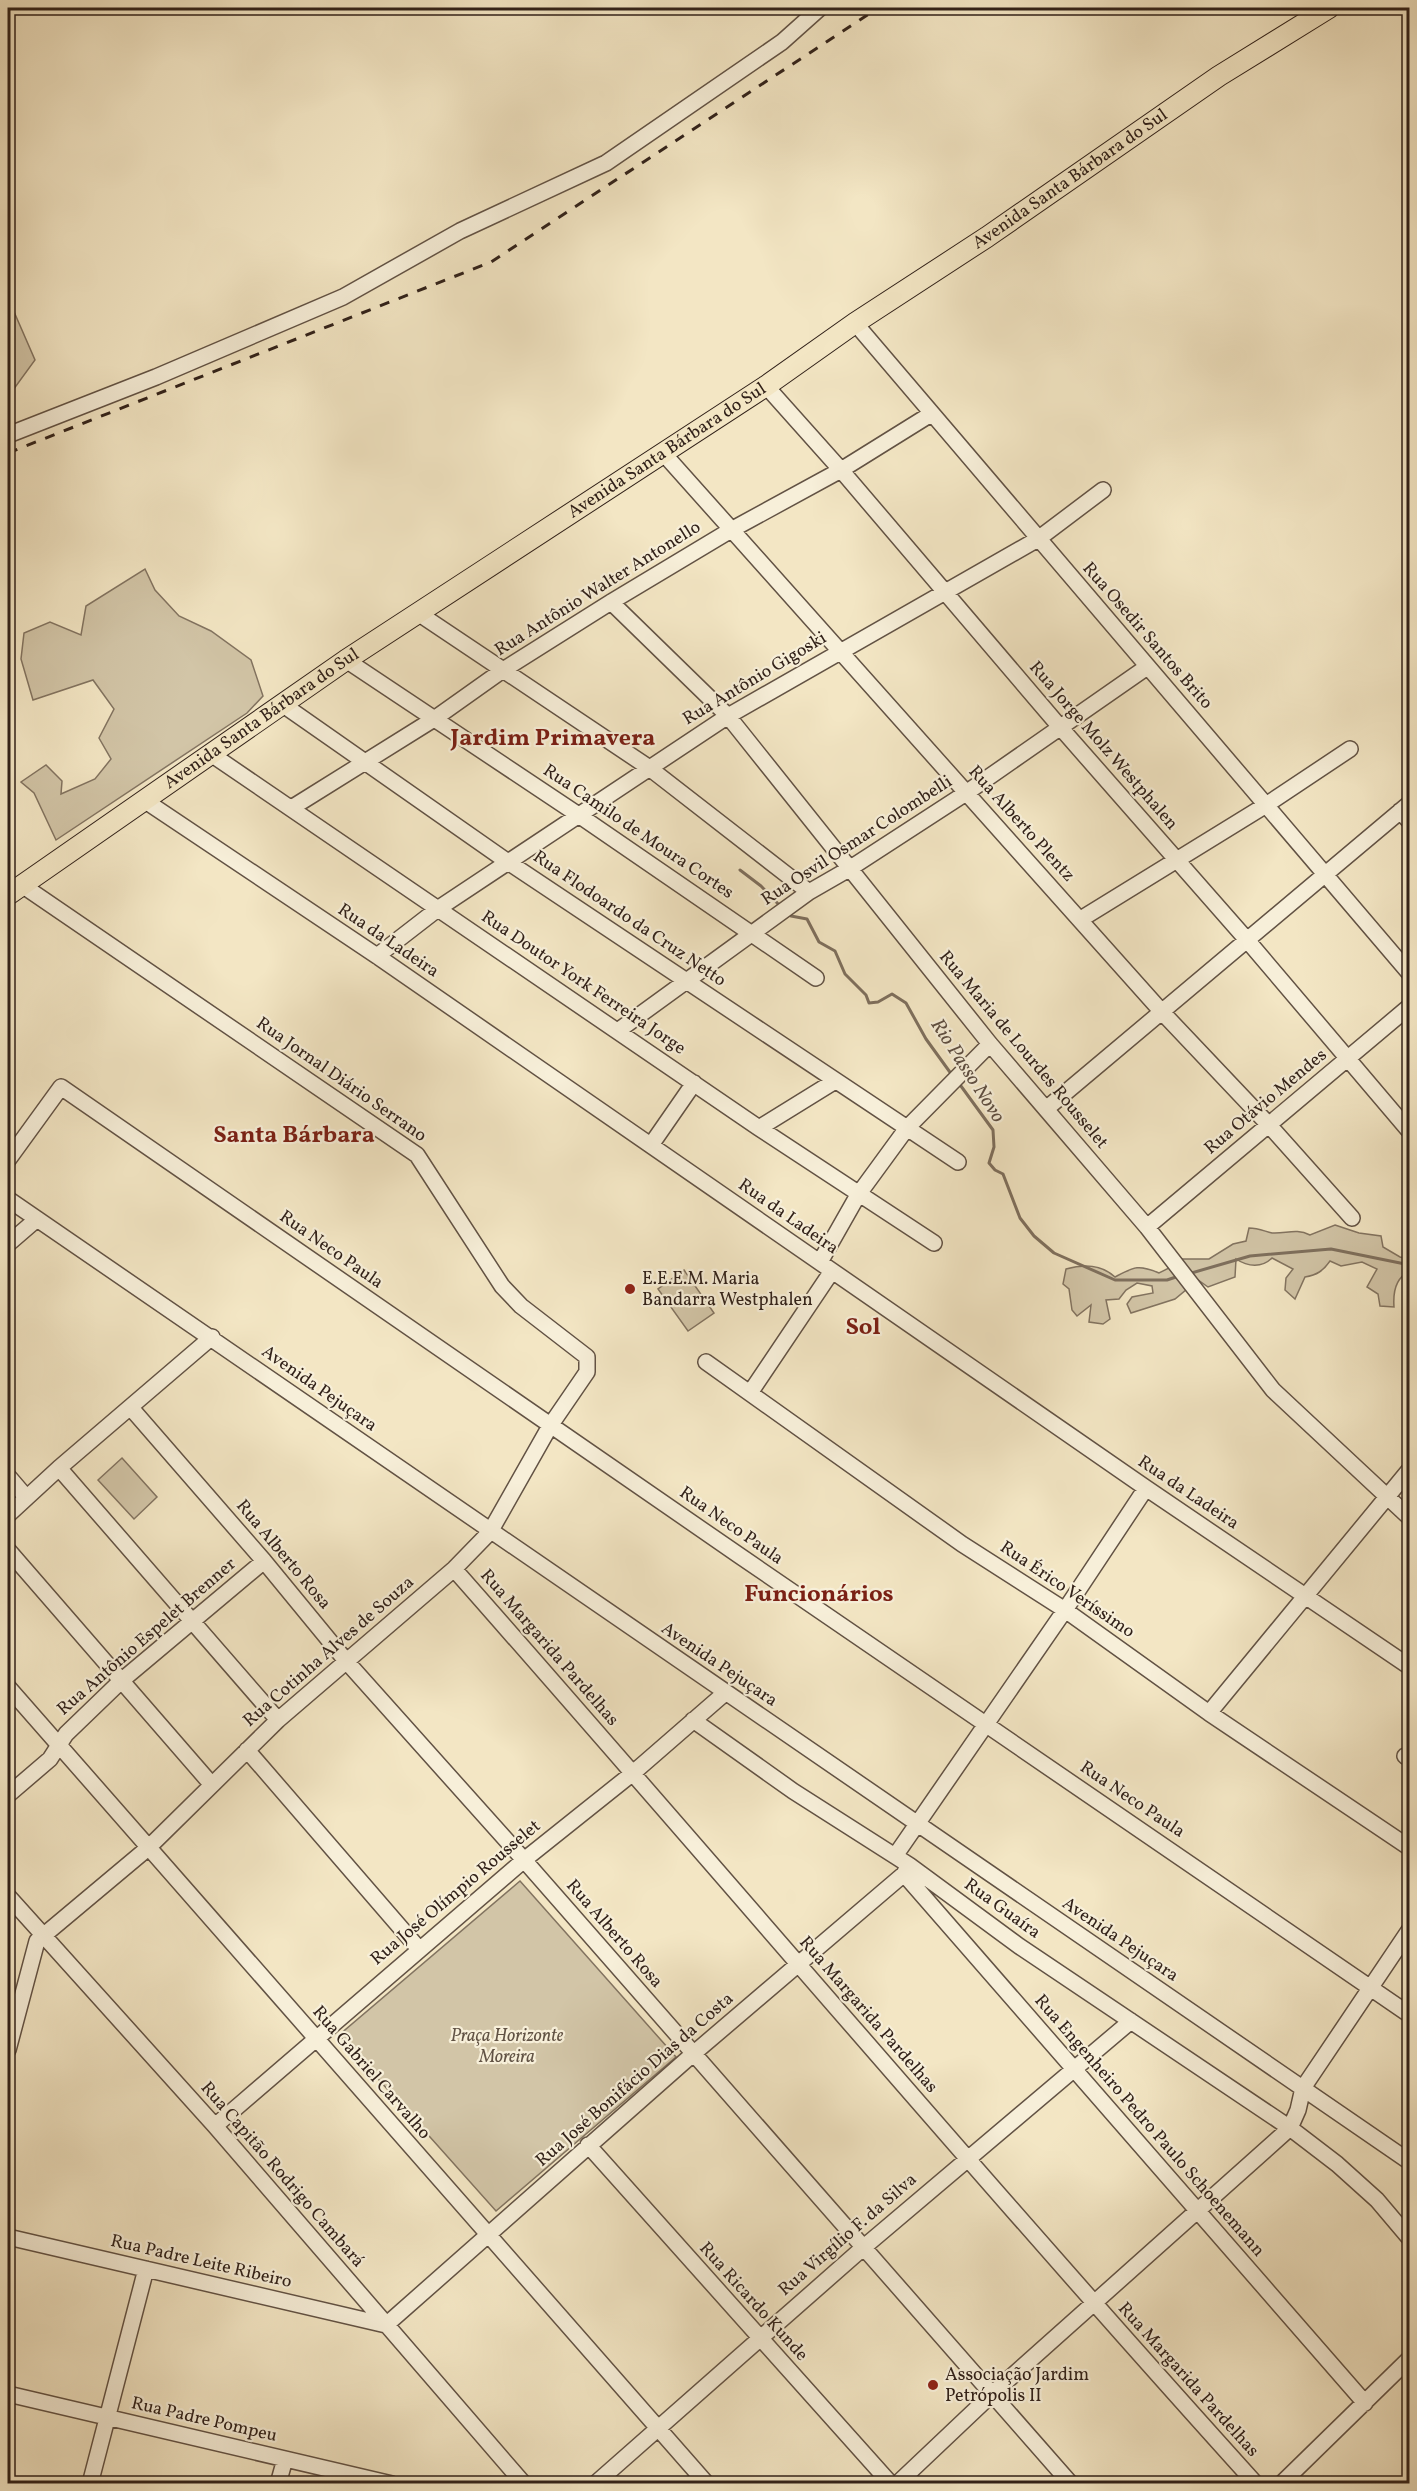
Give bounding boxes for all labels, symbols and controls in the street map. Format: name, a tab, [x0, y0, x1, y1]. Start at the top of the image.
street label: Avenida Santa Bárbara do Sul	[968, 103, 1173, 256]
street label: Avenida Santa Bárbara do Sul	[563, 377, 771, 525]
street label: Rua Antônio Walter Antonello	[490, 515, 706, 663]
street label: Rua Osedir Santos Brito	[1076, 557, 1218, 715]
street label: Rua Antônio Gigoski	[678, 626, 832, 732]
street label: Avenida Santa Bárbara do Sul	[159, 642, 364, 795]
street label: Rua Jorge Molz Westphalen	[1023, 656, 1184, 836]
district label: Jardim Primavera	[450, 722, 655, 756]
street label: Rua Camilo de Moura Cortes	[538, 759, 738, 905]
street label: Rua Alberto Plentz	[962, 760, 1080, 888]
street label: Rua Osvil Osmar Colombelli	[757, 770, 957, 912]
street label: Rua Flodoardo da Cruz Netto	[527, 845, 731, 993]
street label: Rua da Ladeira	[332, 898, 444, 984]
street label: Rua Doutor York Ferreira Jorge	[476, 905, 690, 1061]
street label: Rua Maria de Lourdes Rousselet	[933, 946, 1113, 1154]
street label: Rua Jornal Diário Serrano	[251, 1011, 431, 1149]
water label: Rio Passo Novo	[923, 1013, 1011, 1129]
street label: Rua Otávio Mendes	[1199, 1043, 1333, 1161]
district label: Santa Bárbara	[213, 1119, 375, 1153]
street label: Rua da Ladeira	[733, 1173, 843, 1261]
street label: Rua Neco Paula	[274, 1205, 388, 1295]
place label: E.E.E.M. Maria Bandarra Westphalen	[642, 1267, 813, 1313]
marker: E.E.E.M. Maria Bandarra Westphalen	[623, 1282, 637, 1296]
district label: Sol	[845, 1311, 881, 1345]
street label: Avenida Pejuçara	[256, 1340, 382, 1438]
street label: Rua da Ladeira	[1132, 1450, 1244, 1536]
street label: Rua Neco Paula	[674, 1481, 788, 1571]
street label: Rua Alberto Rosa	[230, 1495, 336, 1615]
street label: Rua Érico Veríssimo	[995, 1535, 1139, 1645]
street label: Rua Antônio Espelet Brenner	[52, 1552, 242, 1722]
street label: Rua Margarida Pardelhas	[474, 1564, 624, 1732]
street label: Rua Cotinha Alves de Souza	[238, 1571, 420, 1733]
district label: Funcionários	[744, 1578, 894, 1612]
street label: Avenida Pejuçara	[656, 1617, 782, 1713]
street label: Rua Neco Paula	[1074, 1756, 1190, 1845]
street label: Rua José Olímpio Rousselet	[366, 1814, 546, 1972]
street label: Rua Guaíra	[959, 1873, 1045, 1945]
street label: Rua Alberto Rosa	[560, 1874, 668, 1994]
street label: Avenida Pejuçara	[1057, 1892, 1183, 1988]
street label: Rua Margarida Pardelhas	[793, 1931, 943, 2099]
street label: Rua José Bonifácio Dias da Costa	[531, 1987, 739, 2173]
street label: Rua Engenheiro Pedro Paulo Schoenemann	[1028, 1989, 1270, 2263]
street label: Rua Gabriel Carvalho	[306, 2001, 436, 2145]
park label: Praça Horizonte Moreira	[451, 2024, 564, 2070]
street label: Rua Capitão Rodrigo Cambará	[194, 2077, 370, 2273]
street label: Rua Virgílio F. da Silva	[773, 2168, 923, 2302]
street label: Rua Padre Leite Ribeiro	[108, 2229, 294, 2295]
street label: Rua Ricardo Kunde	[693, 2237, 813, 2367]
street label: Rua Margarida Pardelhas	[1112, 2297, 1264, 2463]
place label: Associação Jardim Petrópolis II	[945, 2363, 1089, 2409]
marker: Associação Jardim Petrópolis II	[926, 2378, 940, 2392]
street label: Rua Padre Pompeu	[129, 2391, 279, 2449]

